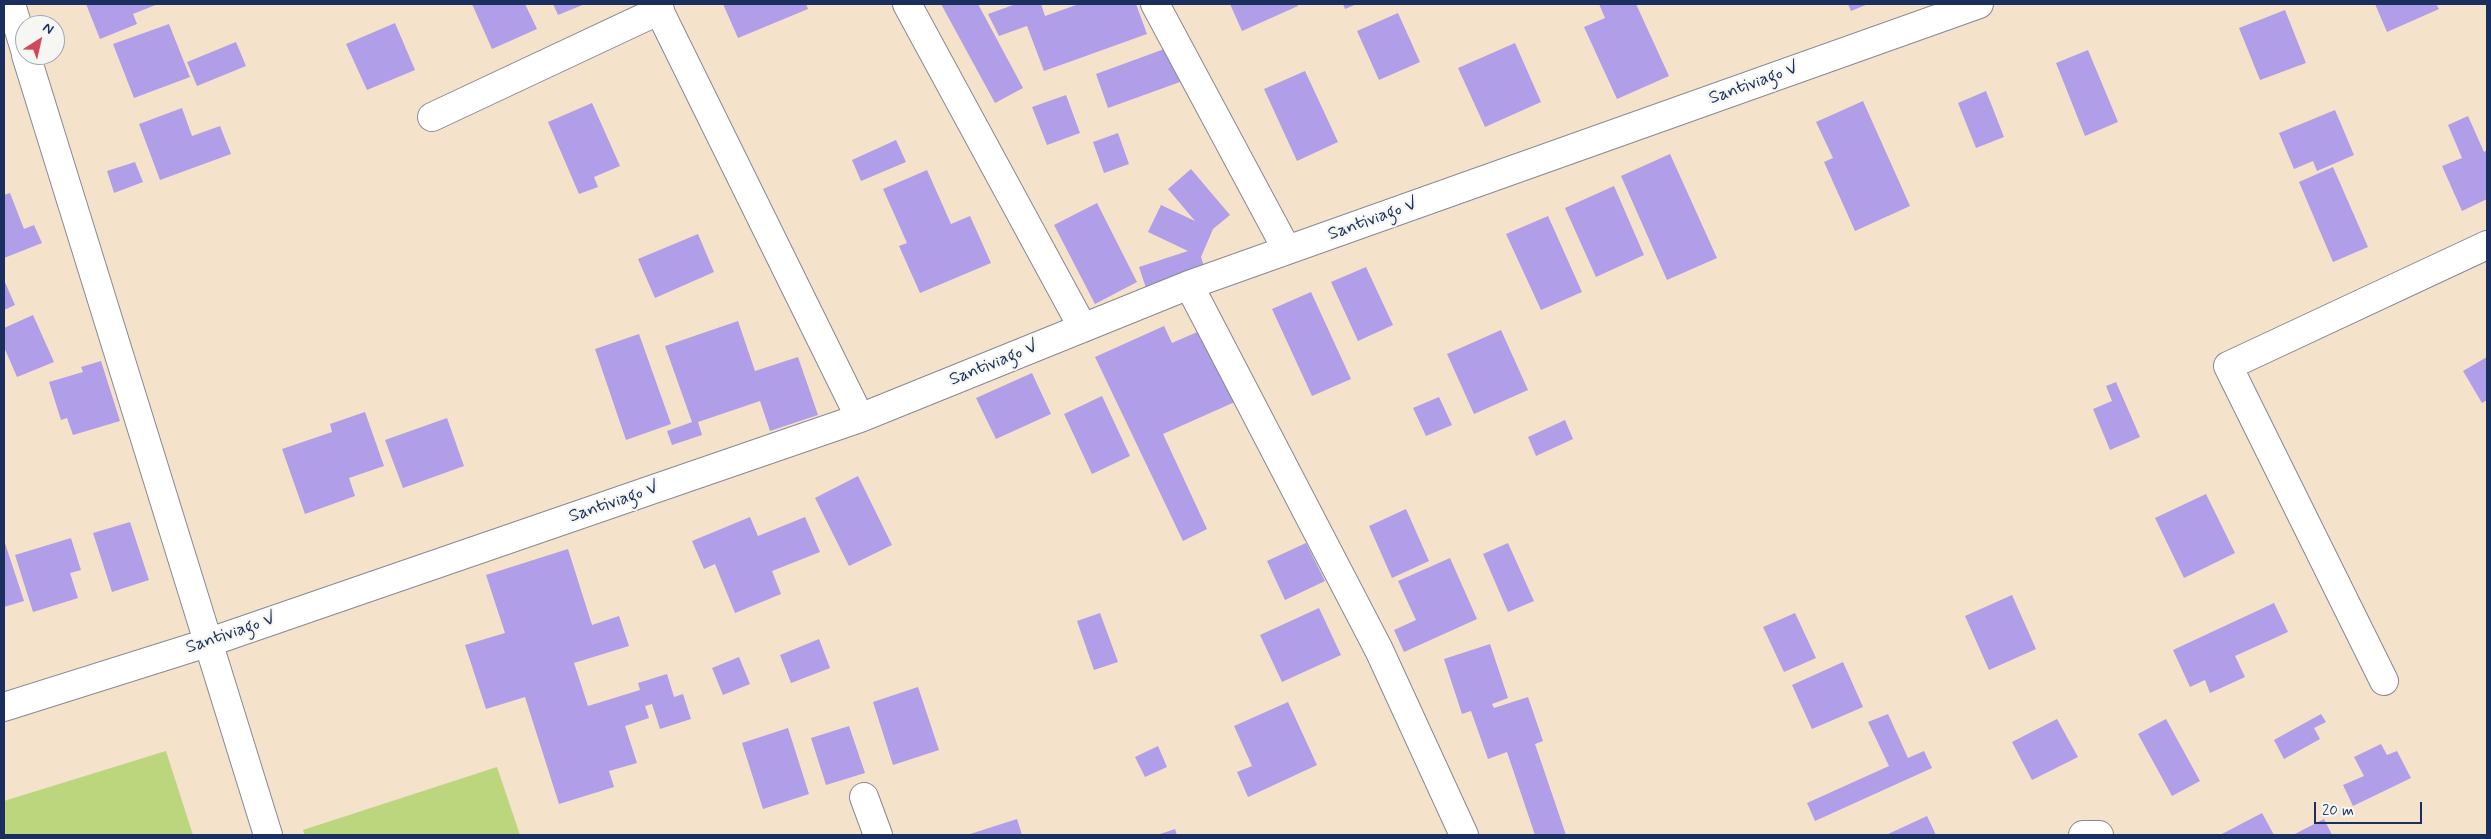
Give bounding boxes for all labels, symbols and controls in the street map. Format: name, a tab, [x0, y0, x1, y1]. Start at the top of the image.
north arrow	[15, 15, 65, 65]
text: N	[39, 18, 57, 39]
street label: Santiviago V	[1706, 58, 1802, 110]
street label: Santiviago V	[1325, 194, 1421, 246]
street label: Santiviago V	[947, 336, 1041, 392]
street label: Santiviago V	[566, 478, 662, 528]
street label: Santiviago V	[183, 609, 279, 659]
scale bar	[2316, 792, 2424, 824]
text: 20 m	[2322, 801, 2354, 821]

